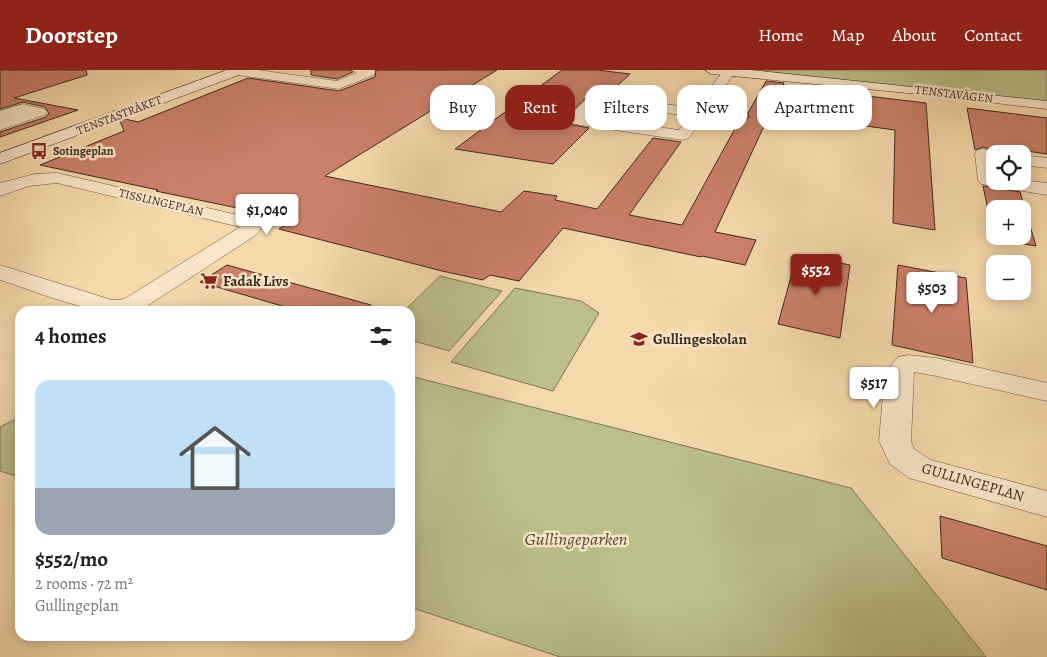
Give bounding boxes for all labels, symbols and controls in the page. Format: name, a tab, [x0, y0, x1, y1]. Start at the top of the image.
text: Doorstep	[25, 19, 118, 51]
text: Home	[758, 23, 803, 47]
text: Map	[831, 23, 864, 47]
text: About	[892, 23, 936, 47]
text: Contact	[964, 23, 1022, 47]
street label: TENSTAVÄGEN	[914, 81, 994, 107]
chip: Buy	[430, 85, 495, 130]
chip: Rent	[505, 85, 575, 130]
chip: Filters	[585, 85, 667, 130]
chip: New	[677, 85, 747, 130]
chip: Apartment	[757, 85, 872, 130]
street label: TENSTASTRÅKET	[74, 91, 164, 139]
bus stop icon: Sotingeplan	[29, 141, 49, 161]
place label: Sotingeplan	[53, 143, 114, 159]
map controls	[986, 145, 1031, 300]
button: locate	[986, 145, 1031, 190]
street label: TISSLINGEPLAN	[117, 185, 205, 220]
pin: $1,040	[226, 194, 308, 236]
text: $1,040	[246, 199, 288, 221]
button: +	[986, 200, 1031, 245]
pin: $552	[786, 254, 846, 296]
button: −	[986, 255, 1031, 300]
text: $552	[802, 259, 830, 281]
supermarket icon: Fadak Livs	[199, 271, 219, 291]
place label: Fadak Livs	[223, 271, 289, 291]
pin: $503	[902, 272, 962, 314]
text: $503	[917, 277, 947, 299]
text: 4 homes	[35, 322, 107, 350]
icon: filters	[367, 322, 395, 350]
school or university icon: Gullingeskolan	[629, 329, 649, 349]
place label: Gullingeskolan	[653, 329, 748, 349]
pin: $517	[844, 366, 904, 409]
text: $517	[861, 372, 887, 394]
icon: home	[170, 413, 260, 503]
street label: GULLINGEPLAN	[919, 458, 1027, 506]
park label: Gullingeparken	[524, 527, 628, 551]
text: $552/mo	[35, 545, 108, 573]
text: 2 rooms · 72 m²	[35, 573, 133, 595]
text: Gullingeplan	[35, 595, 119, 617]

